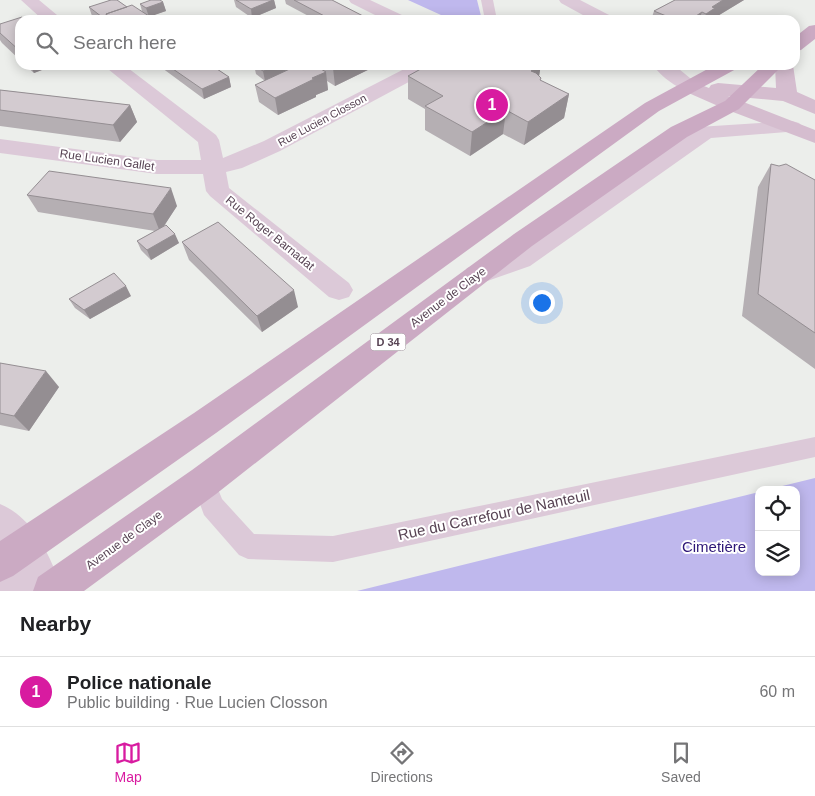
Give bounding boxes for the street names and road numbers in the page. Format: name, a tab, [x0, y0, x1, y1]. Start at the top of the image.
street label: Rue Lucien Closson	[276, 92, 368, 148]
street label: Rue Lucien Gallet	[59, 146, 156, 174]
street label: Rue Roger Barnadat	[223, 193, 318, 273]
street label: Avenue de Claye	[407, 264, 489, 330]
road number: D 34	[370, 334, 406, 351]
street label: Rue du Carrefour de Nanteuil	[396, 486, 591, 543]
street label: Avenue de Claye	[83, 507, 165, 572]

